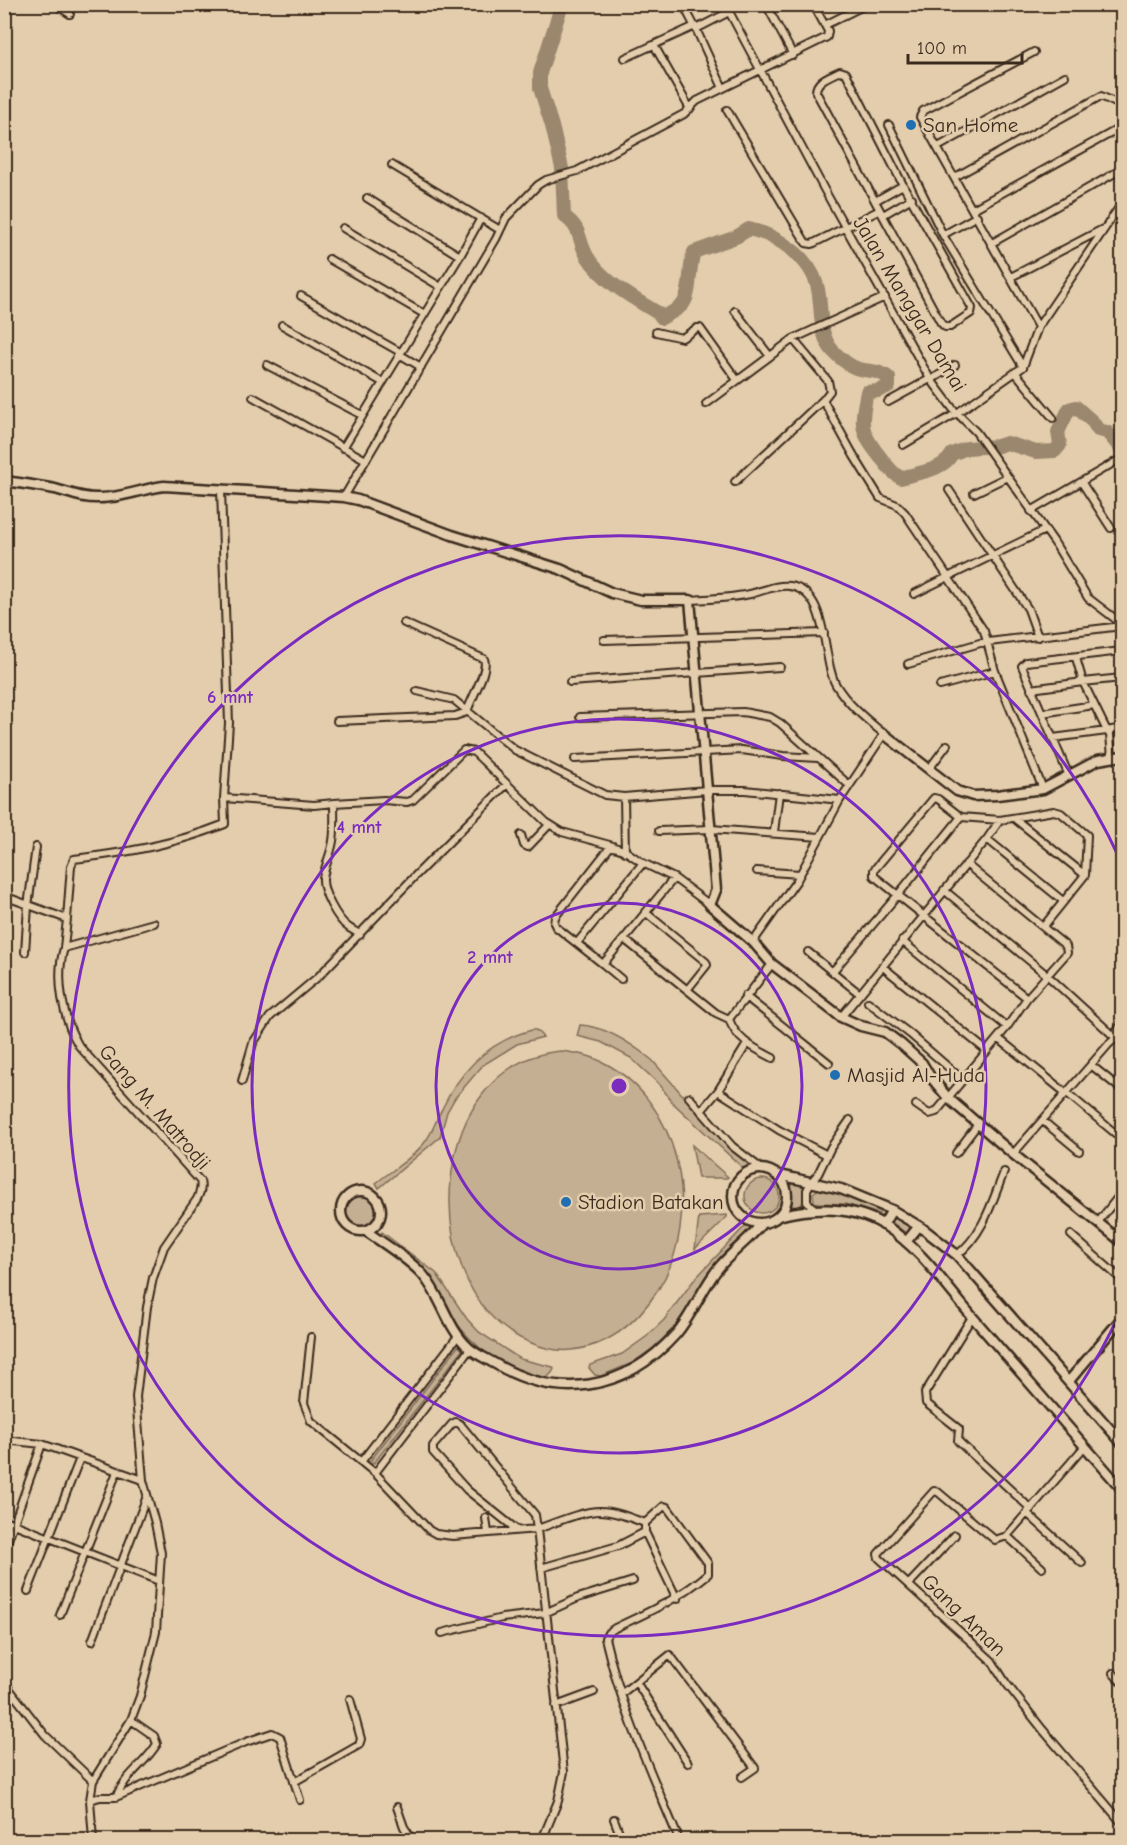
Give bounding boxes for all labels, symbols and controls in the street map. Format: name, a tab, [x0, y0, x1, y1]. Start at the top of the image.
scale bar	[908, 27, 1022, 65]
text: 100 m	[917, 38, 967, 59]
place label: San Home	[923, 113, 1018, 137]
marker: San Home	[904, 118, 918, 132]
street label: Jalan Manggar Damai	[848, 212, 972, 396]
text: 6 mnt	[207, 687, 254, 708]
text: 4 mnt	[337, 817, 383, 838]
text: 2 mnt	[467, 947, 514, 968]
street label: Gang M. Matrodji	[94, 1040, 216, 1174]
place label: Masjid Al-Huda	[847, 1063, 985, 1087]
marker: Masjid Al-Huda	[828, 1068, 842, 1082]
centre of rings	[609, 1076, 629, 1096]
place label: Stadion Batakan	[578, 1190, 724, 1214]
marker: Stadion Batakan	[559, 1195, 573, 1209]
street label: Gang Aman	[917, 1569, 1011, 1661]

